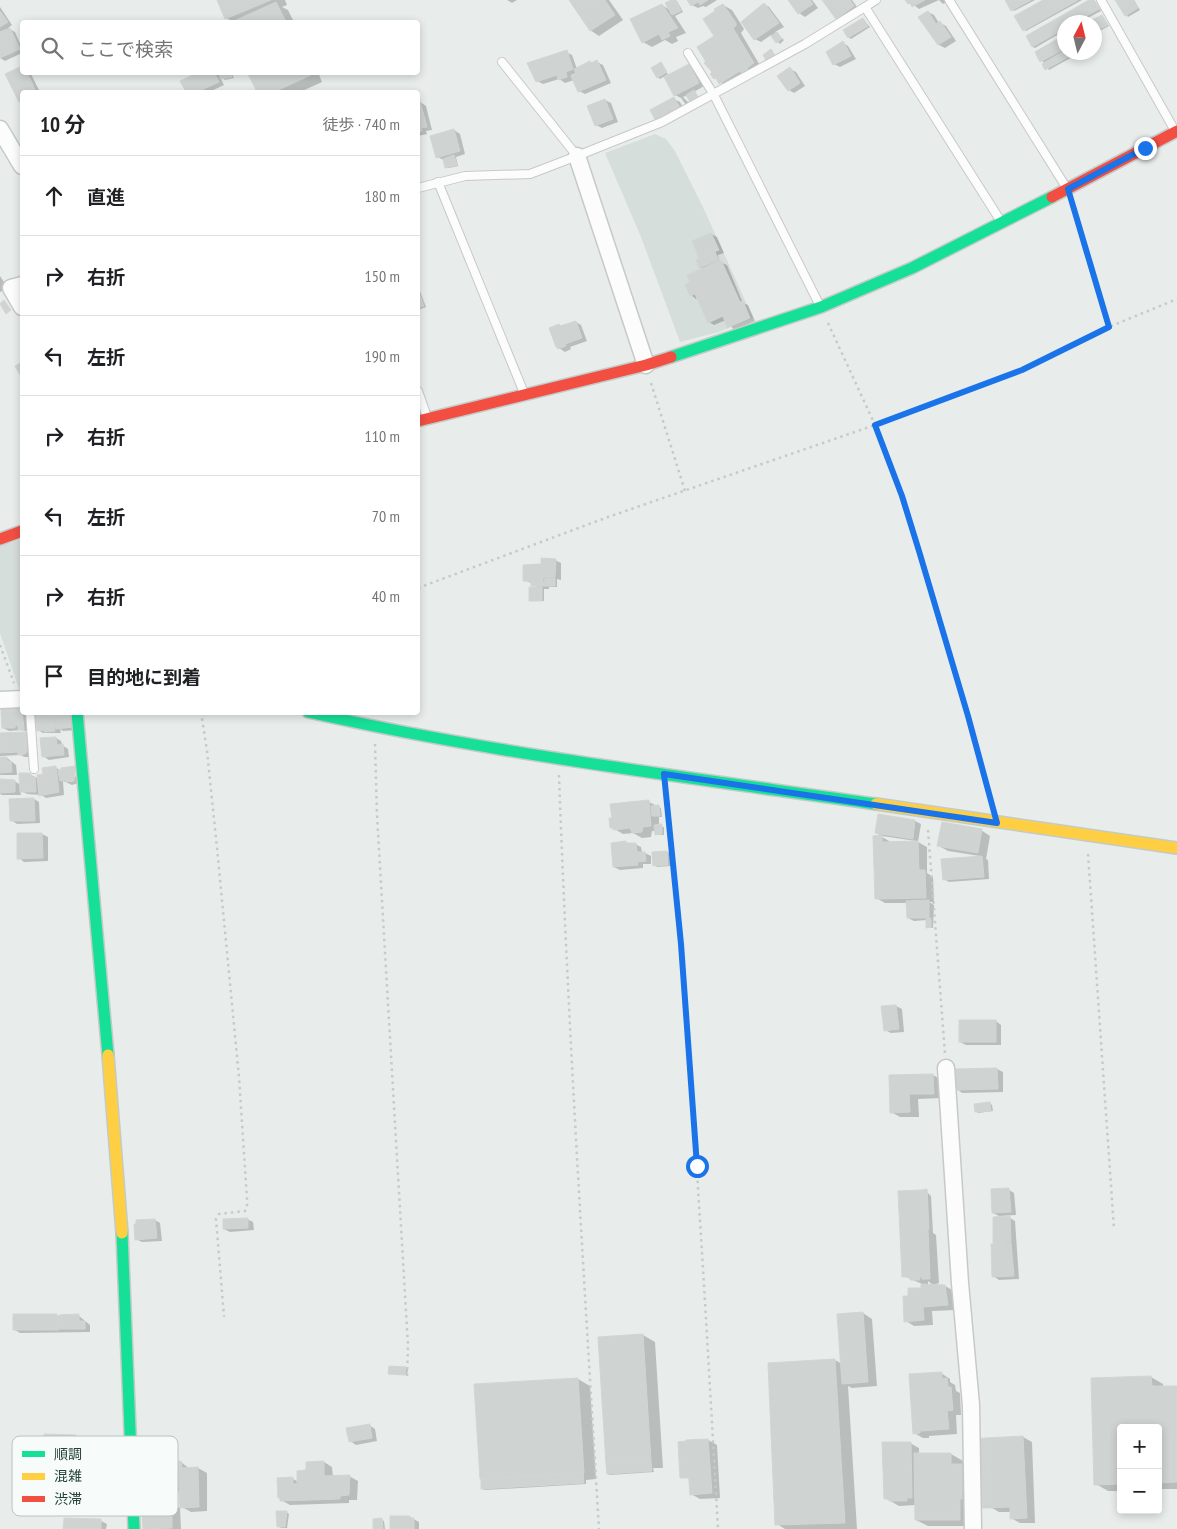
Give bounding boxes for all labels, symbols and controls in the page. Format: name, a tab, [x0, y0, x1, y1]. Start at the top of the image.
north arrow	[1057, 15, 1102, 60]
search box	[20, 20, 420, 75]
icon: search	[38, 34, 66, 62]
text: ここで検索	[78, 37, 173, 61]
text: 10 分	[40, 111, 85, 138]
text: 徒歩 · 740 m	[322, 114, 400, 134]
route end	[1134, 137, 1157, 160]
icon: ahead	[40, 182, 68, 210]
text: 直進	[87, 185, 125, 209]
text: 180 m	[365, 186, 400, 206]
icon: right	[40, 262, 68, 290]
text: 右折	[87, 265, 125, 289]
text: 150 m	[365, 266, 400, 286]
icon: left	[40, 342, 68, 370]
text: 左折	[87, 345, 125, 369]
text: 190 m	[365, 346, 400, 366]
icon: right	[40, 422, 68, 450]
text: 右折	[87, 425, 125, 449]
text: 110 m	[365, 426, 400, 446]
icon: left	[40, 502, 68, 530]
text: 左折	[87, 505, 125, 529]
text: 70 m	[372, 506, 400, 526]
icon: right	[40, 582, 68, 610]
text: 右折	[87, 585, 125, 609]
text: 40 m	[372, 586, 400, 606]
icon: arrive	[40, 662, 68, 690]
text: 目的地に到着	[87, 665, 201, 689]
route start	[686, 1155, 709, 1178]
map controls	[1117, 1424, 1162, 1514]
button: +	[1117, 1424, 1162, 1469]
legend	[12, 1436, 178, 1516]
text: 順調	[54, 1445, 82, 1463]
text: 混雑	[54, 1467, 82, 1485]
button: −	[1117, 1469, 1162, 1514]
text: 渋滞	[54, 1490, 82, 1508]

